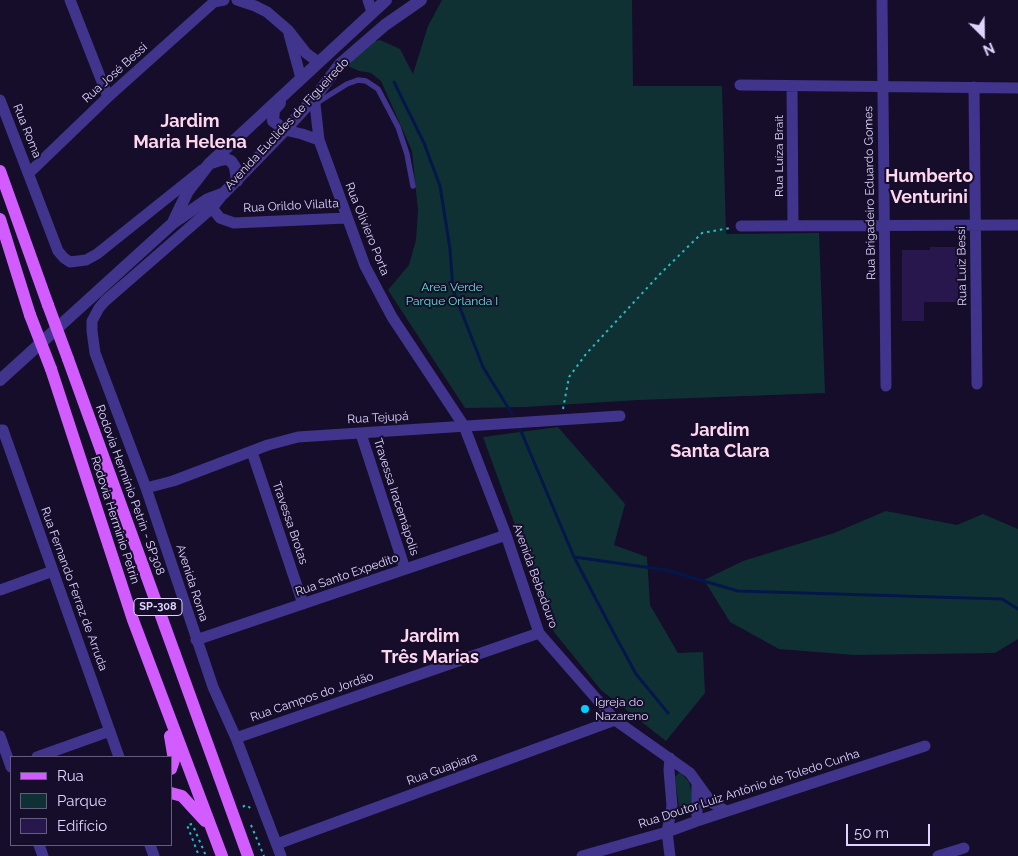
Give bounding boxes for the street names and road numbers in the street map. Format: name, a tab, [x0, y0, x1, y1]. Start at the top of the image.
street label: Rua José Bessi	[80, 40, 150, 106]
street label: Avenida Euclides de Figueiredo	[222, 55, 352, 193]
street label: Rua Roma	[10, 102, 44, 160]
street label: Rua Brigadeiro Eduardo Gomes	[861, 106, 879, 280]
street label: Rua Luíza Brait	[772, 115, 786, 197]
street label: Rua Oliviero Porta	[342, 180, 392, 278]
street label: Rua Orildo Vilalta	[243, 196, 339, 216]
street label: Rua Luiz Bessi	[954, 226, 970, 306]
street label: Rodovia Hermínio Petrin - SP308	[92, 403, 168, 577]
street label: Rua Tejupá	[347, 409, 409, 427]
street label: Travessa Iracemápolis	[370, 437, 422, 557]
street label: Rodovia Hermínio Petrin	[88, 454, 142, 586]
street label: Travessa Brotas	[269, 480, 311, 566]
street label: Rua Fernando Ferraz de Arruda	[38, 505, 110, 673]
street label: Avenida Bebedouro	[509, 522, 561, 630]
street label: Avenida Roma	[173, 543, 211, 623]
street label: Rua Santo Expedito	[293, 551, 401, 599]
road number: SP-308	[134, 598, 182, 616]
street label: Rua Campos do Jordão	[249, 669, 375, 725]
street label: Rua Doutor Luiz Antônio de Toledo Cunha	[637, 746, 861, 832]
street label: Rua Guapiara	[405, 750, 479, 788]

